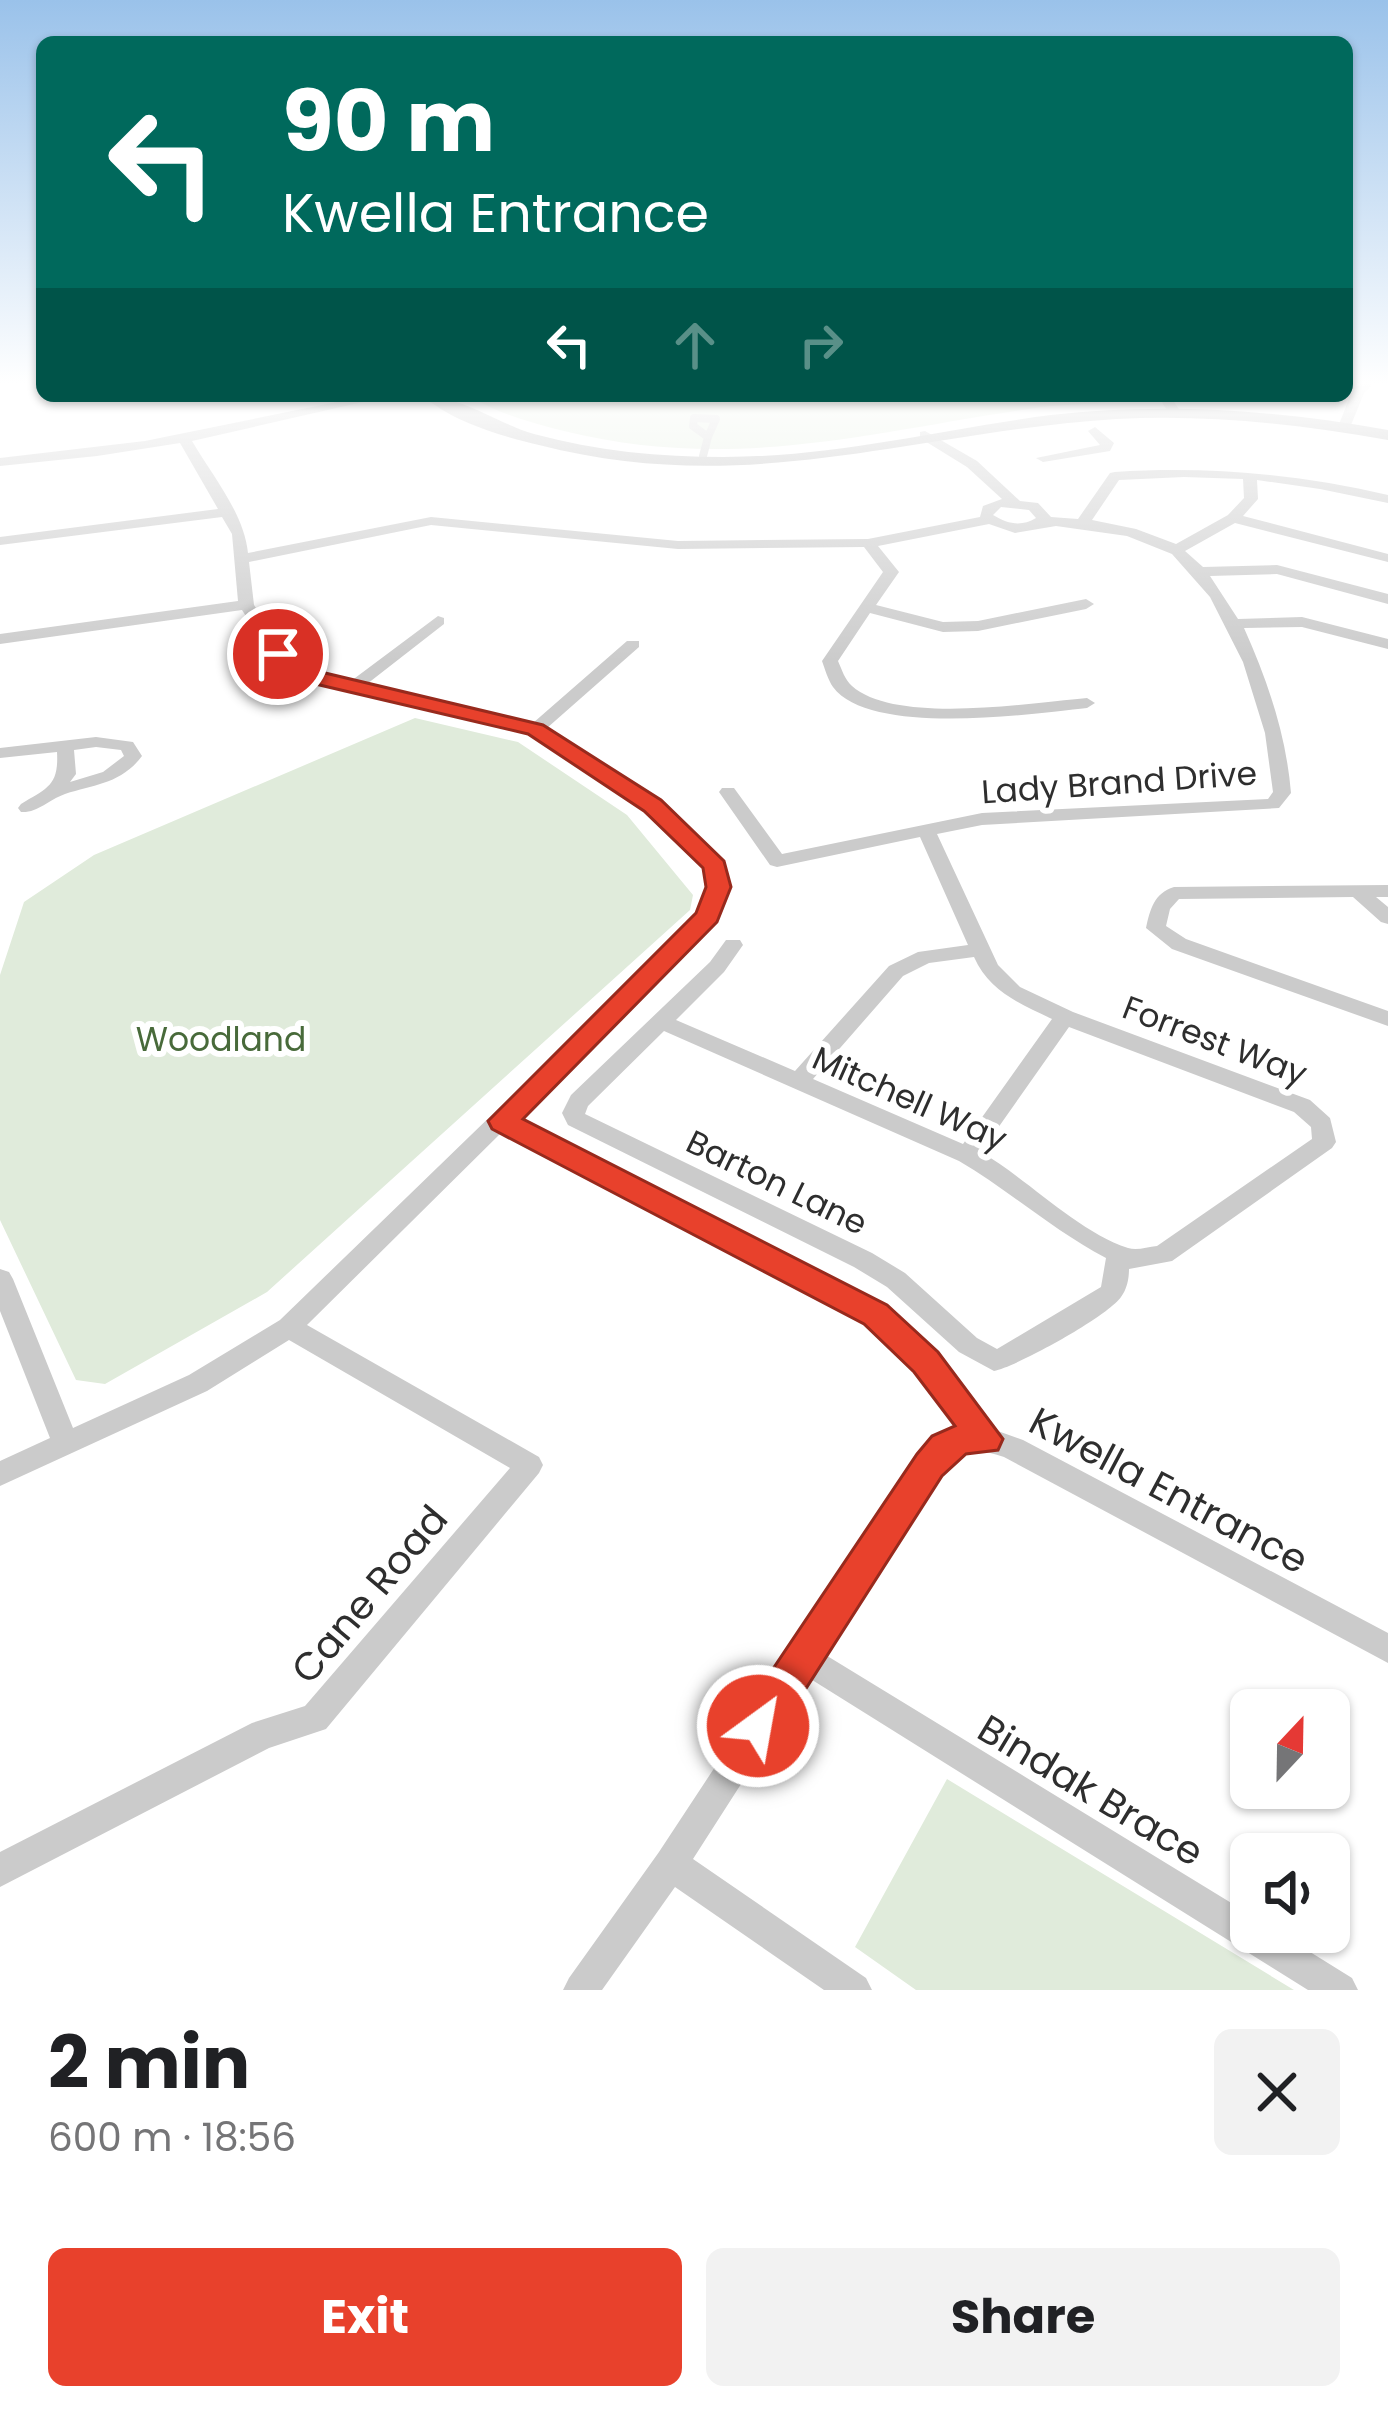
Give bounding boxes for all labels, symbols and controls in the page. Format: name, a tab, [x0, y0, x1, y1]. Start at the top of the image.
text: 90 m	[282, 63, 495, 180]
icon: left	[84, 84, 240, 240]
text: Kwella Entrance	[282, 175, 709, 251]
icon: left	[536, 312, 602, 378]
icon: ahead	[662, 312, 728, 378]
icon: right	[788, 312, 854, 378]
pin	[227, 603, 329, 705]
icon: arrive	[245, 621, 311, 687]
street label: Lady Brand Drive	[980, 749, 1258, 816]
street label: Forrest Way	[1116, 984, 1314, 1097]
park label: Woodland	[136, 1016, 306, 1063]
street label: Mitchell Way	[805, 1035, 1015, 1162]
street label: Barton Lane	[678, 1118, 875, 1247]
street label: Kwella Entrance	[1020, 1394, 1318, 1587]
street label: Cane Road	[278, 1493, 460, 1695]
position arrow	[695, 1663, 821, 1789]
north arrow	[1230, 1689, 1350, 1809]
map controls	[1230, 1689, 1350, 1953]
street label: Bindak Brace	[968, 1701, 1214, 1880]
button: sound	[1230, 1833, 1350, 1953]
text: 2 min	[48, 2012, 250, 2113]
button: close	[1214, 2029, 1340, 2155]
text: 600 m · 18:56	[48, 2110, 296, 2165]
button: Exit	[48, 2248, 682, 2386]
button: Share	[706, 2248, 1340, 2386]

